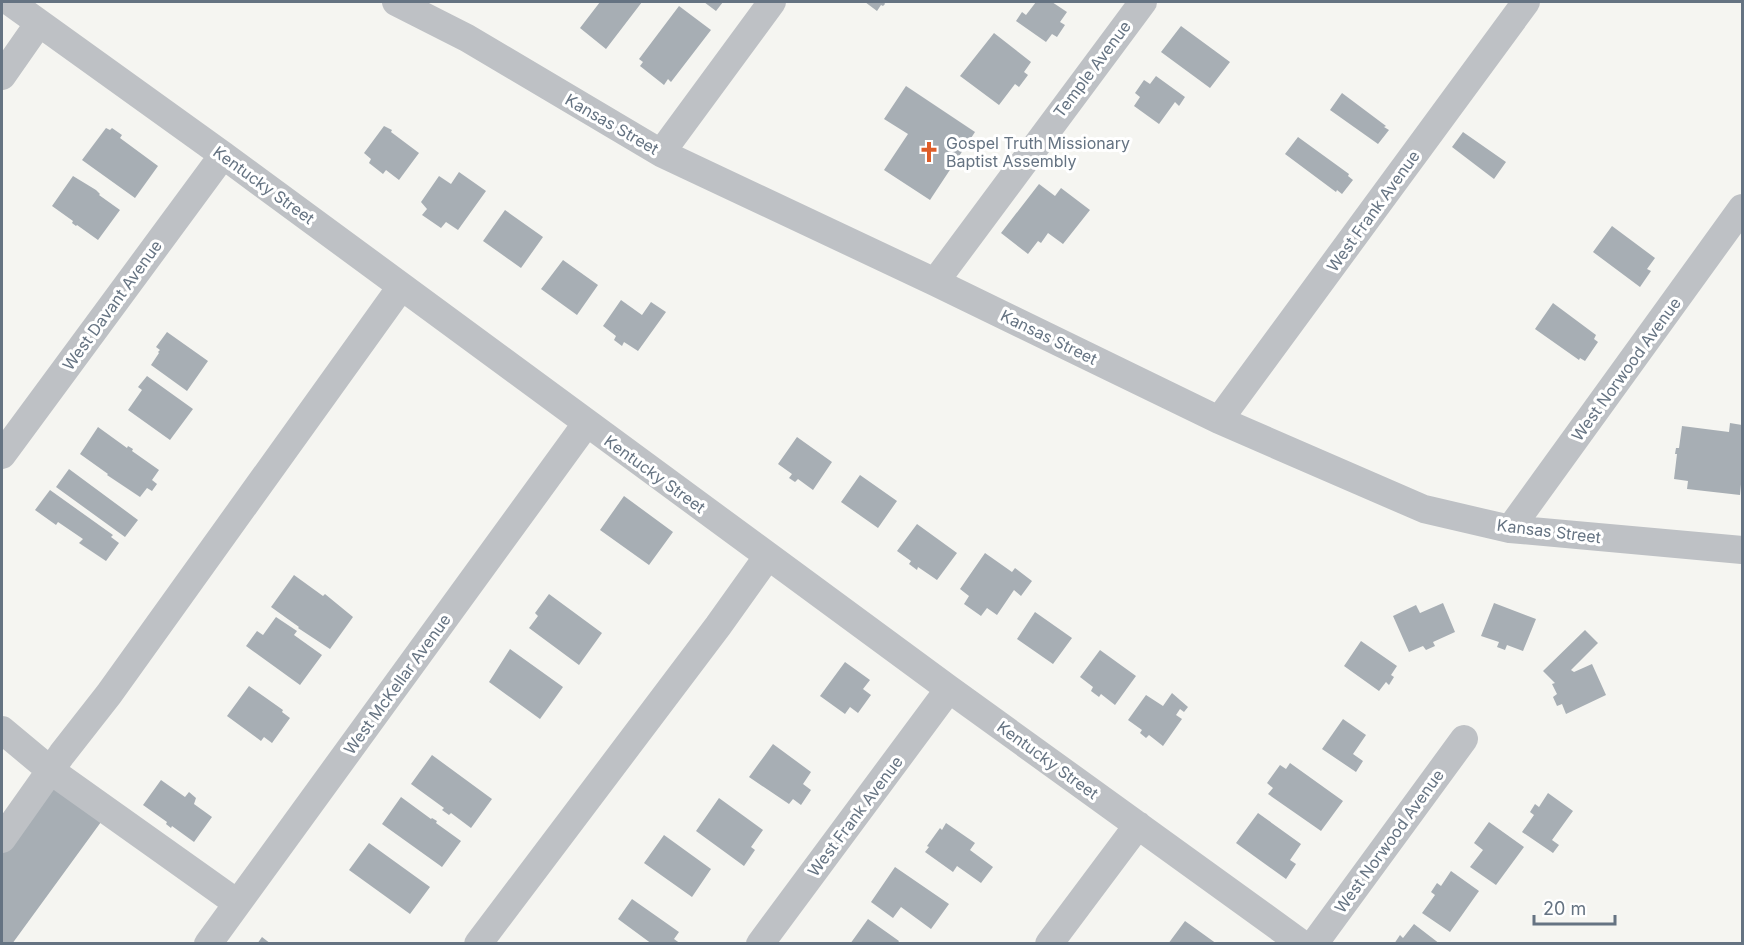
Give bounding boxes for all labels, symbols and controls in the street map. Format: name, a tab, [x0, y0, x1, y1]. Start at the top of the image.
street label: Temple Avenue	[1049, 17, 1135, 121]
street label: Kansas Street	[562, 89, 662, 159]
place label: Gospel Truth Missionary Baptist Assembly	[946, 133, 1130, 171]
church icon: Gospel Truth Missionary Baptist Assembly	[917, 140, 941, 164]
street label: Kentucky Street	[210, 142, 318, 228]
street label: West Frank Avenue	[1322, 146, 1424, 276]
street label: West Davant Avenue	[58, 236, 166, 374]
street label: West Norwood Avenue	[1567, 293, 1685, 445]
street label: Kansas Street	[998, 305, 1100, 369]
street label: Kentucky Street	[601, 431, 709, 517]
street label: Kansas Street	[1496, 515, 1602, 547]
street label: West McKellar Avenue	[339, 610, 455, 758]
street label: Kentucky Street	[994, 717, 1102, 803]
street label: West Frank Avenue	[803, 752, 907, 880]
street label: West Norwood Avenue	[1330, 765, 1448, 917]
scale bar	[1534, 888, 1615, 926]
text: 20 m	[1543, 898, 1586, 919]

